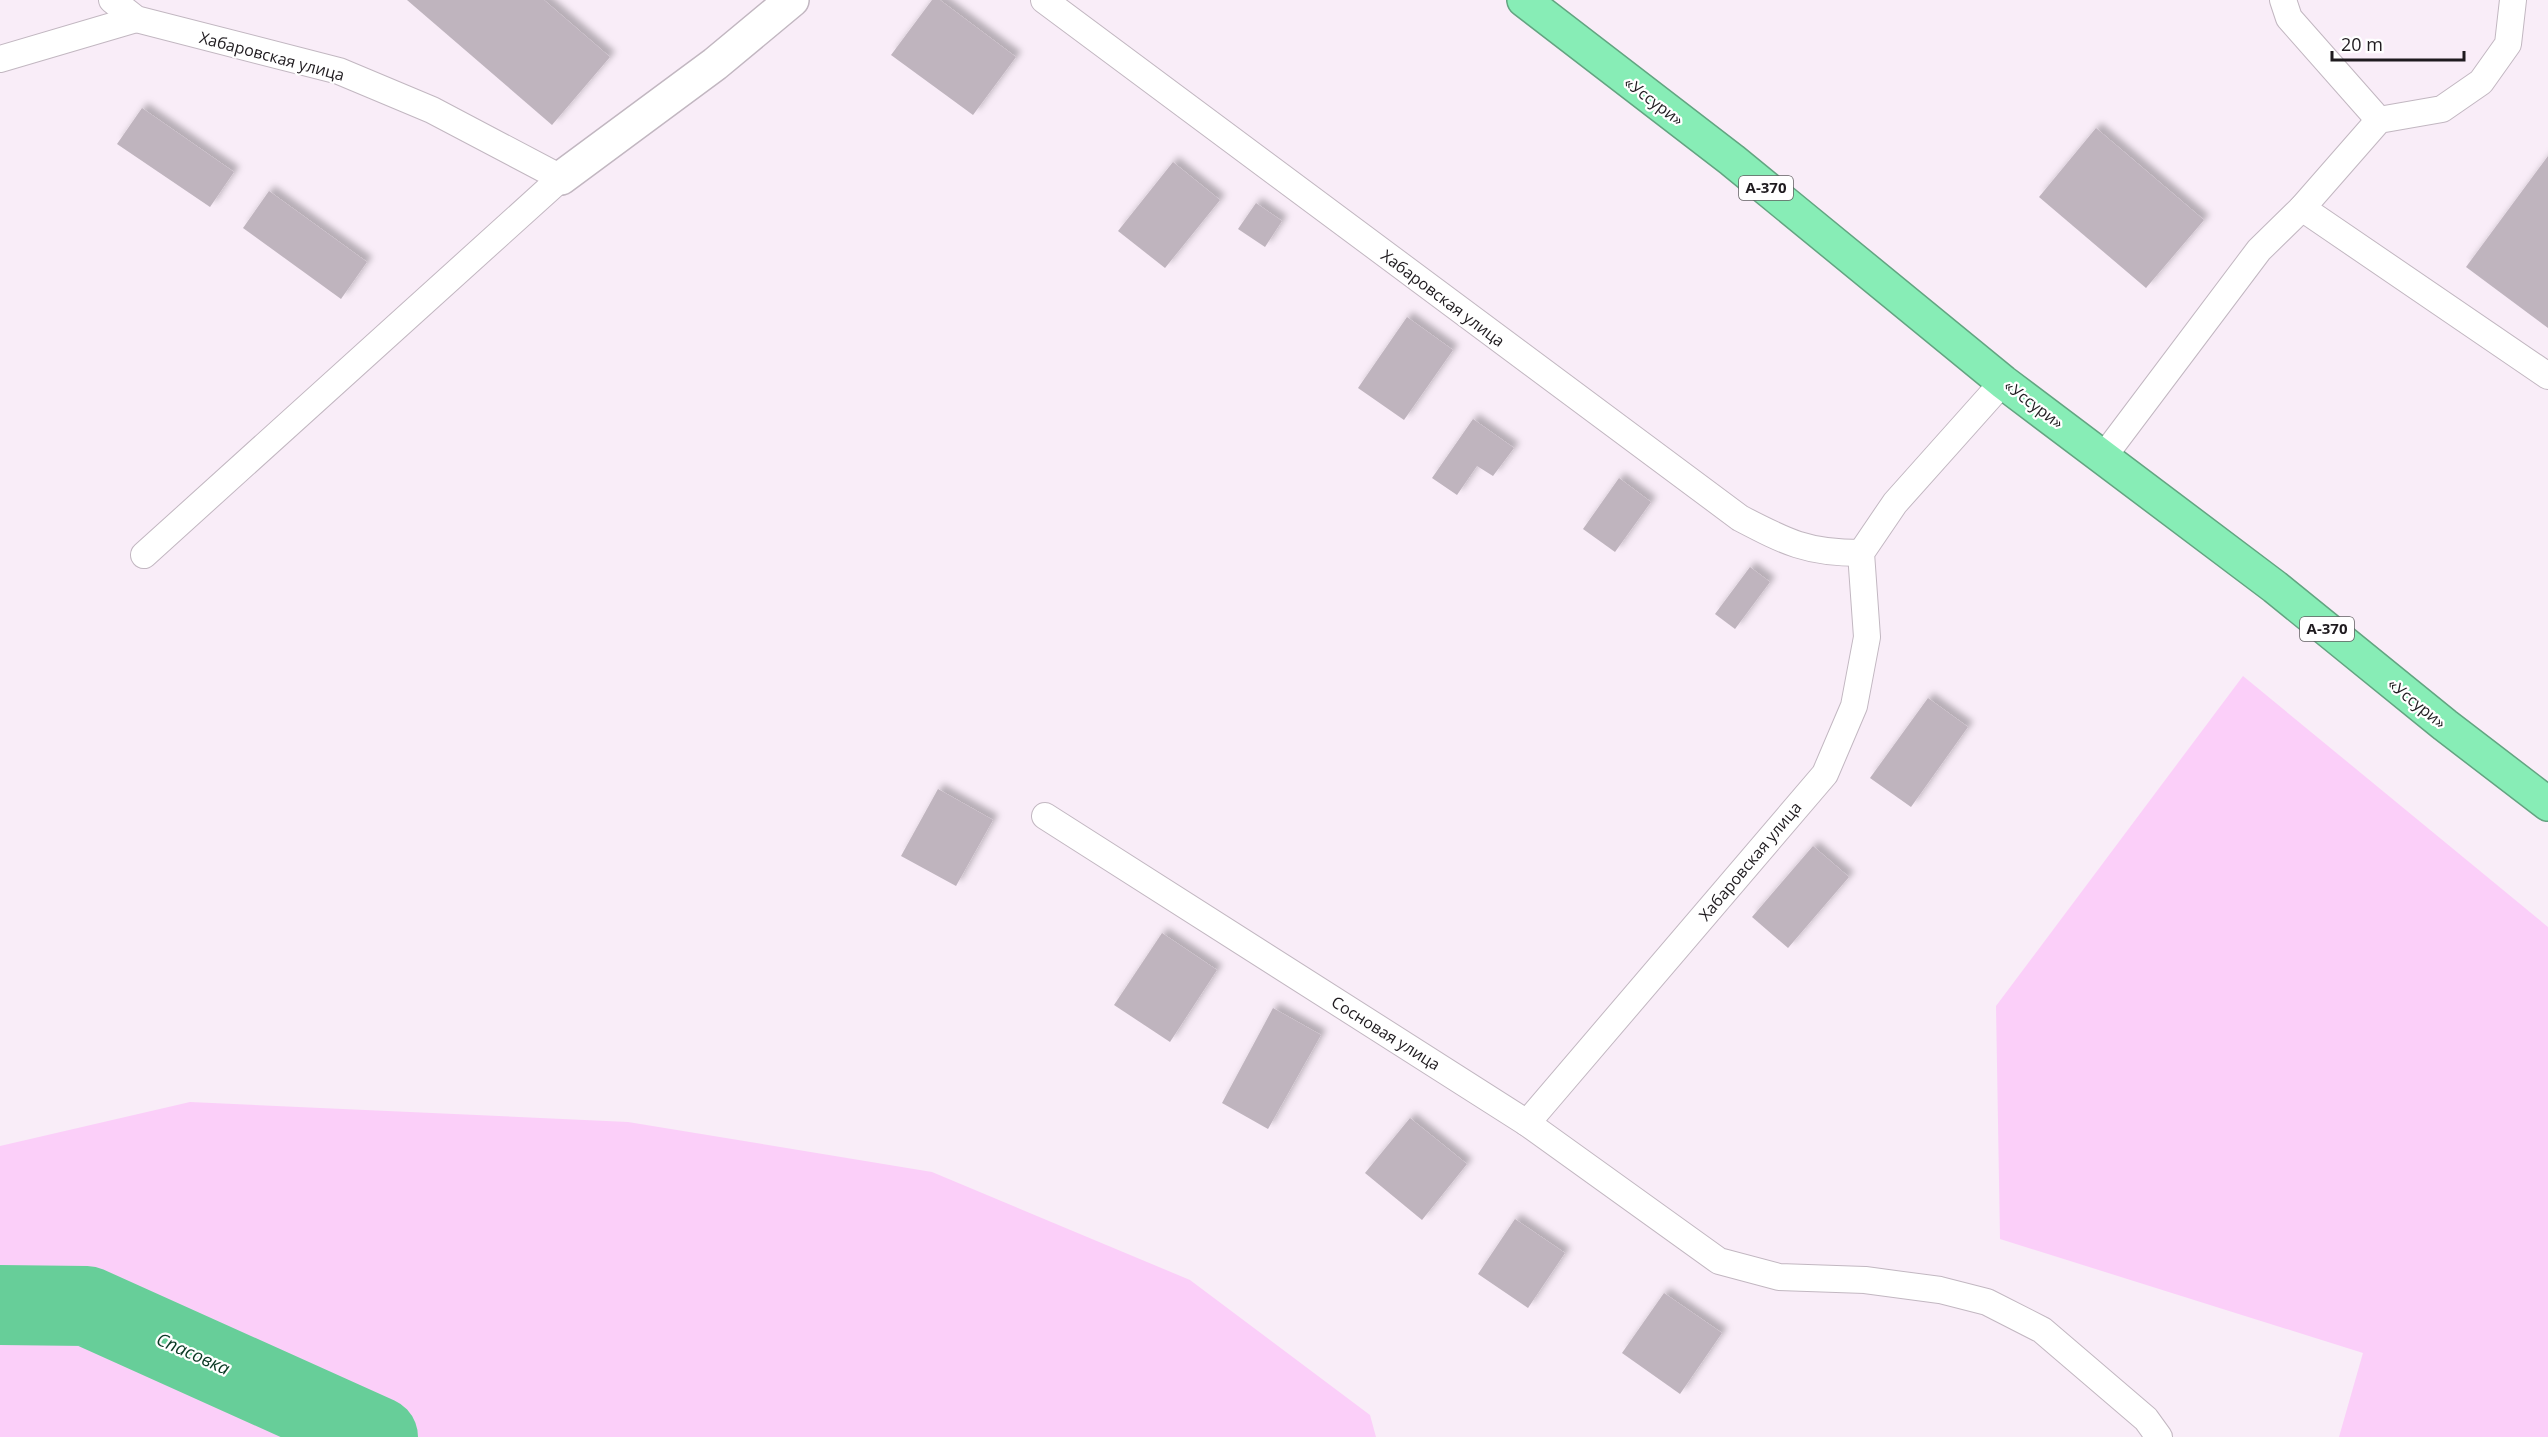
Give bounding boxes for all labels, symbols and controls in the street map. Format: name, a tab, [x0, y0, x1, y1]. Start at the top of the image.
scale bar	[2332, 24, 2464, 62]
street label: Хабаровская улица	[197, 26, 347, 86]
text: 20 m	[2341, 32, 2383, 56]
street label: «Уссури»	[1620, 71, 1688, 131]
road number: А-370	[1739, 176, 1793, 200]
street label: Хабаровская улица	[1377, 244, 1509, 352]
street label: «Уссури»	[2000, 374, 2068, 434]
road number: А-370	[2300, 617, 2354, 641]
street label: «Уссури»	[2383, 673, 2451, 733]
street label: Хабаровская улица	[1694, 797, 1806, 925]
street label: Сосновая улица	[1327, 991, 1445, 1075]
water label: Спасовка	[153, 1326, 234, 1380]

